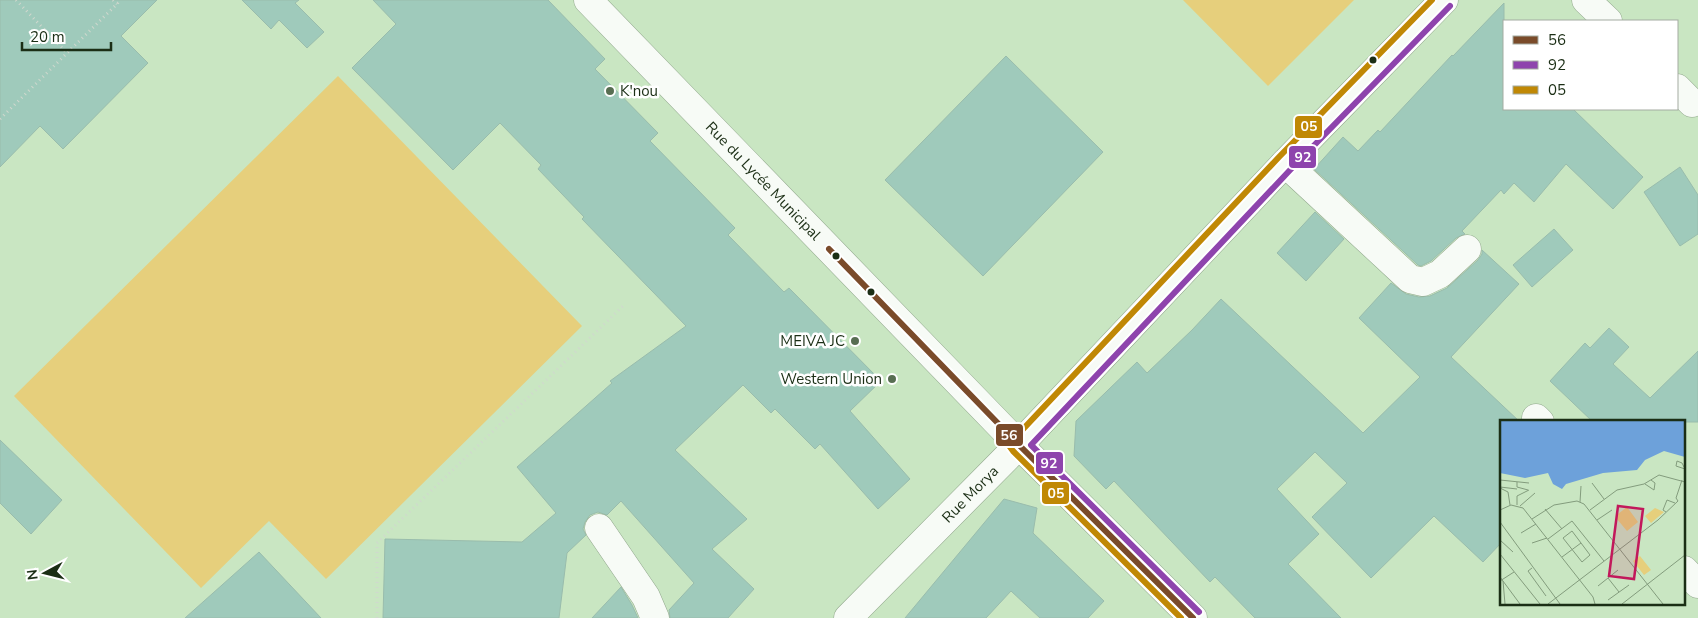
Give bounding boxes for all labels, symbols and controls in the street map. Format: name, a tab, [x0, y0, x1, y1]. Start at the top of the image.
scale bar	[22, 20, 111, 52]
legend	[1503, 20, 1678, 110]
text: 20 m	[30, 27, 65, 47]
text: 56	[1548, 30, 1566, 50]
unlabelled marker	[1368, 55, 1378, 65]
text: 92	[1548, 55, 1566, 75]
text: 05	[1548, 80, 1566, 100]
place label: K'nou	[620, 81, 658, 101]
marker: K'nou	[604, 85, 616, 97]
line badge: 05	[1294, 115, 1323, 139]
street label: Rue du Lycée Municipal	[701, 117, 826, 245]
text: 05	[1301, 117, 1317, 136]
line badge: 92	[1288, 145, 1317, 169]
text: 92	[1295, 148, 1311, 167]
unlabelled marker	[831, 251, 841, 261]
unlabelled marker	[866, 287, 876, 297]
place label: MEIVA JC	[780, 331, 845, 351]
marker: MEIVA JC	[849, 335, 861, 347]
place label: Western Union	[781, 369, 882, 389]
marker: Western Union	[886, 373, 898, 385]
inset map	[1500, 420, 1686, 606]
line badge: 56	[995, 423, 1024, 447]
text: 56	[1001, 426, 1017, 445]
line badge: 92	[1035, 451, 1064, 475]
text: 92	[1041, 454, 1057, 473]
street label: Rue Morya	[938, 461, 1003, 527]
line badge: 05	[1041, 481, 1070, 505]
text: 05	[1048, 484, 1064, 503]
north arrow	[20, 548, 70, 598]
text: N	[23, 568, 43, 581]

